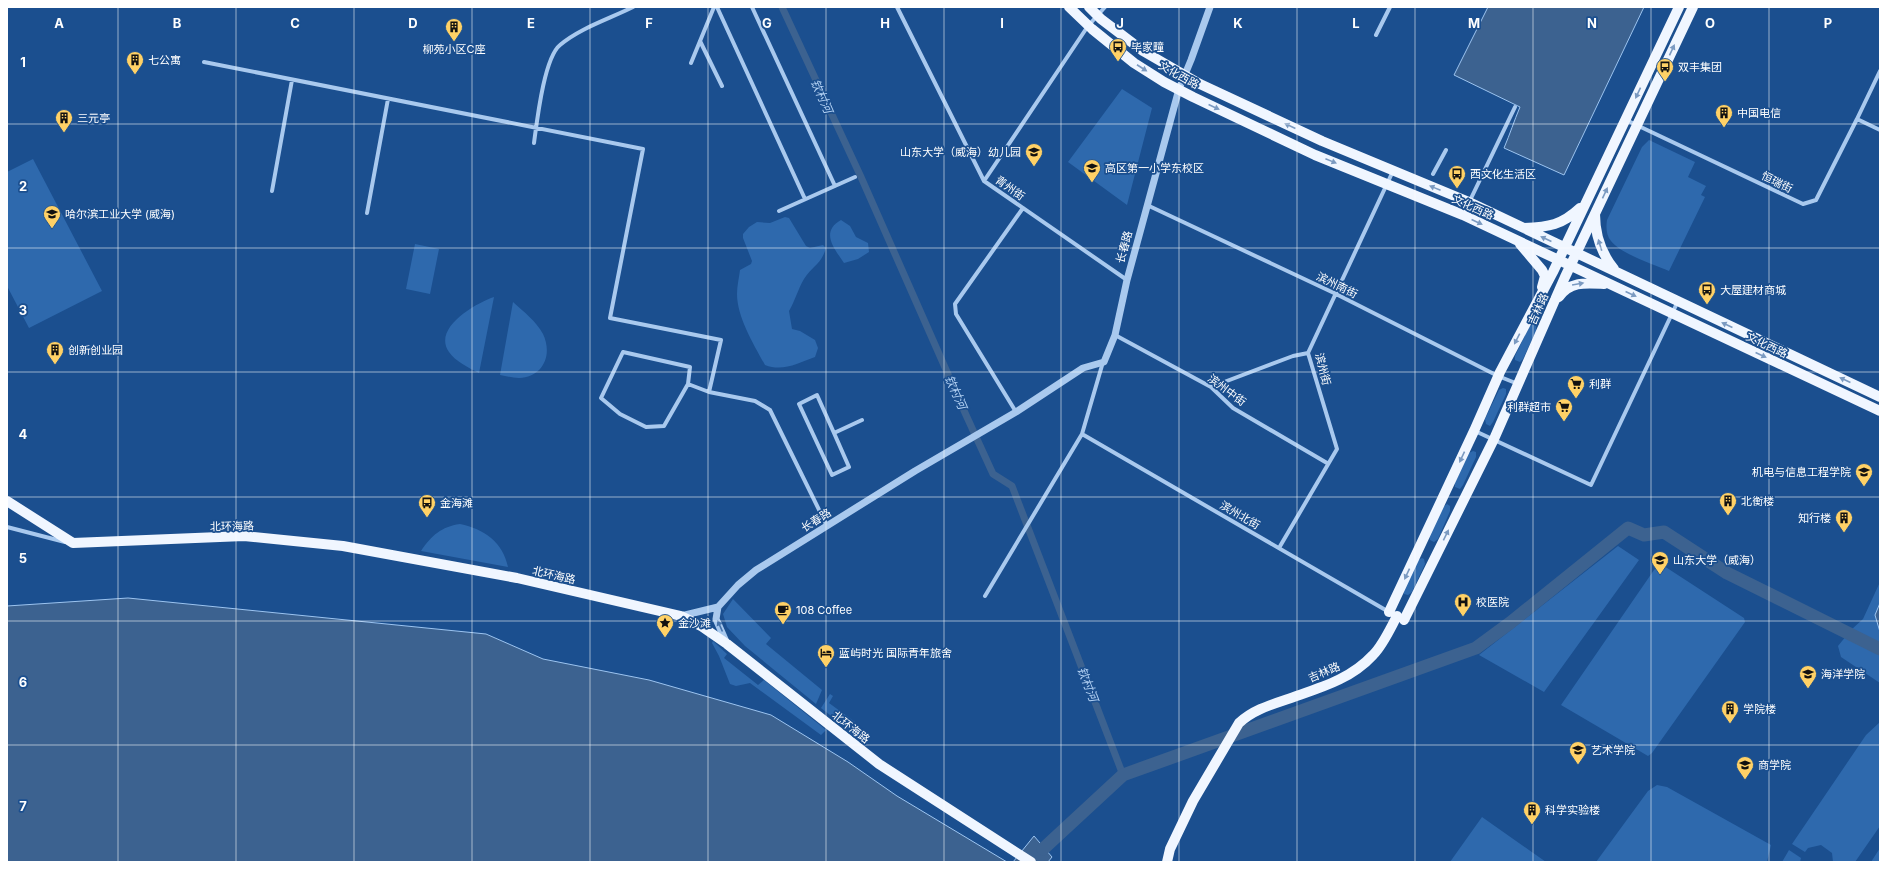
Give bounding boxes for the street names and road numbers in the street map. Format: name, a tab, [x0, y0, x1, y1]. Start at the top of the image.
street label: 文化西路	[1156, 58, 1202, 92]
street label: 恒瑞街	[1759, 168, 1795, 196]
street label: 青州街	[992, 173, 1028, 203]
street label: 文化西路	[1450, 192, 1496, 222]
street label: 长春路	[1113, 229, 1135, 265]
street label: 滨州南街	[1314, 269, 1360, 301]
street label: 吉林路	[1525, 291, 1551, 327]
street label: 文化西路	[1744, 329, 1790, 361]
street label: 滨州街	[1312, 351, 1334, 387]
street label: 滨州中街	[1205, 371, 1249, 409]
street label: 滨州北街	[1217, 498, 1263, 532]
street label: 长春路	[798, 505, 834, 535]
street label: 北环海路	[210, 519, 254, 533]
street label: 北环海路	[531, 563, 577, 587]
street label: 吉林路	[1306, 659, 1342, 685]
street label: 北环海路	[829, 708, 873, 746]

